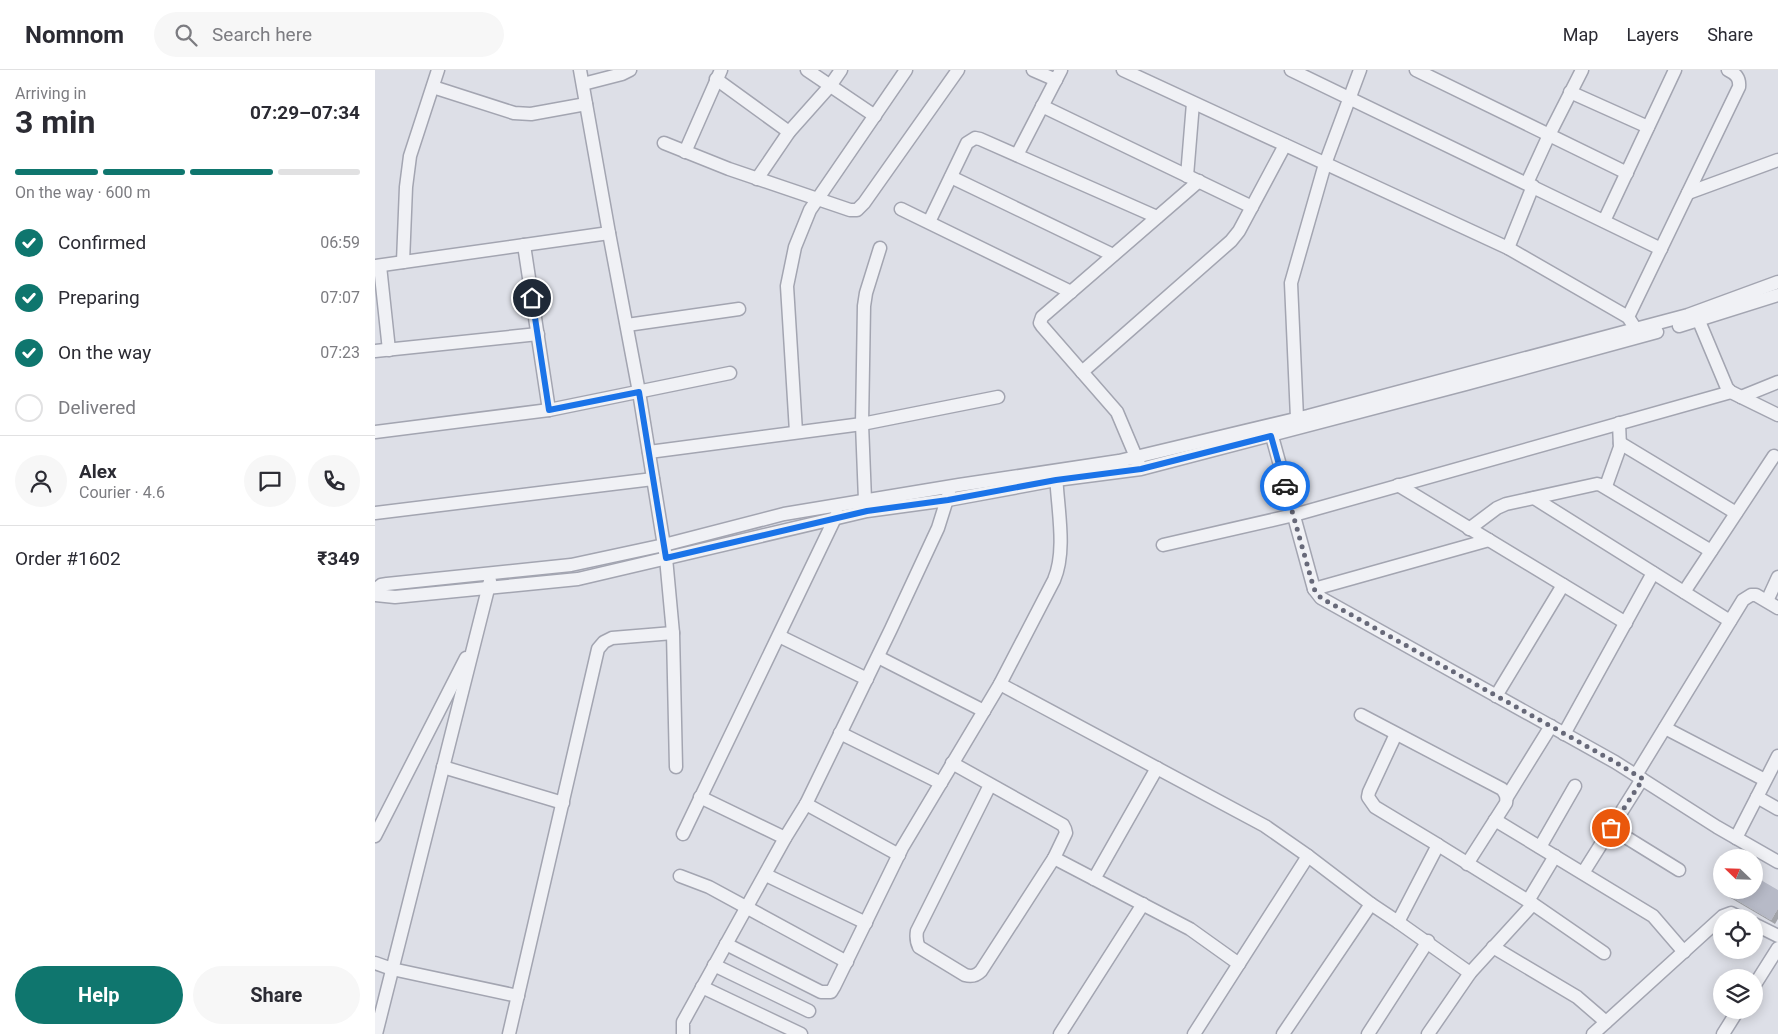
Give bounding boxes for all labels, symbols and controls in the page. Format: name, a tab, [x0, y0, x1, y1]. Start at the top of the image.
search box	[154, 12, 504, 57]
text: Nomnom	[25, 21, 124, 49]
icon: search	[172, 21, 200, 49]
text: Search here	[212, 23, 312, 46]
text: Map	[1563, 24, 1598, 45]
text: Layers	[1626, 24, 1679, 45]
text: Share	[1707, 24, 1753, 45]
text: Arriving in	[15, 84, 86, 103]
text: 07:29–07:34	[250, 101, 360, 124]
text: 3 min	[15, 103, 95, 141]
text: On the way · 600 m	[15, 183, 151, 202]
icon: check	[15, 229, 43, 257]
text: Confirmed	[58, 231, 146, 254]
text: 06:59	[320, 233, 360, 252]
pin	[511, 277, 553, 319]
icon: check	[15, 284, 43, 312]
icon: home	[518, 284, 546, 312]
text: Preparing	[58, 286, 140, 309]
text: 07:07	[320, 288, 360, 307]
icon: check	[15, 339, 43, 367]
text: On the way	[58, 341, 151, 364]
text: 07:23	[320, 343, 360, 362]
text: Delivered	[58, 396, 136, 419]
button: person	[15, 455, 67, 507]
button: chat	[244, 455, 296, 507]
button: phone	[308, 455, 360, 507]
text: Alex	[79, 460, 117, 483]
courier	[1260, 461, 1310, 511]
icon: car	[1271, 472, 1299, 500]
text: Courier · 4.6	[79, 483, 165, 502]
text: Order #1602	[15, 547, 121, 570]
text: ₹349	[317, 547, 360, 570]
pin	[1590, 807, 1632, 849]
icon: bag	[1597, 814, 1625, 842]
north arrow	[1713, 849, 1763, 899]
map controls	[1713, 849, 1763, 1019]
button: locate	[1713, 909, 1763, 959]
button: Help	[15, 966, 183, 1024]
button: Share	[193, 966, 360, 1024]
button: layers	[1713, 969, 1763, 1019]

